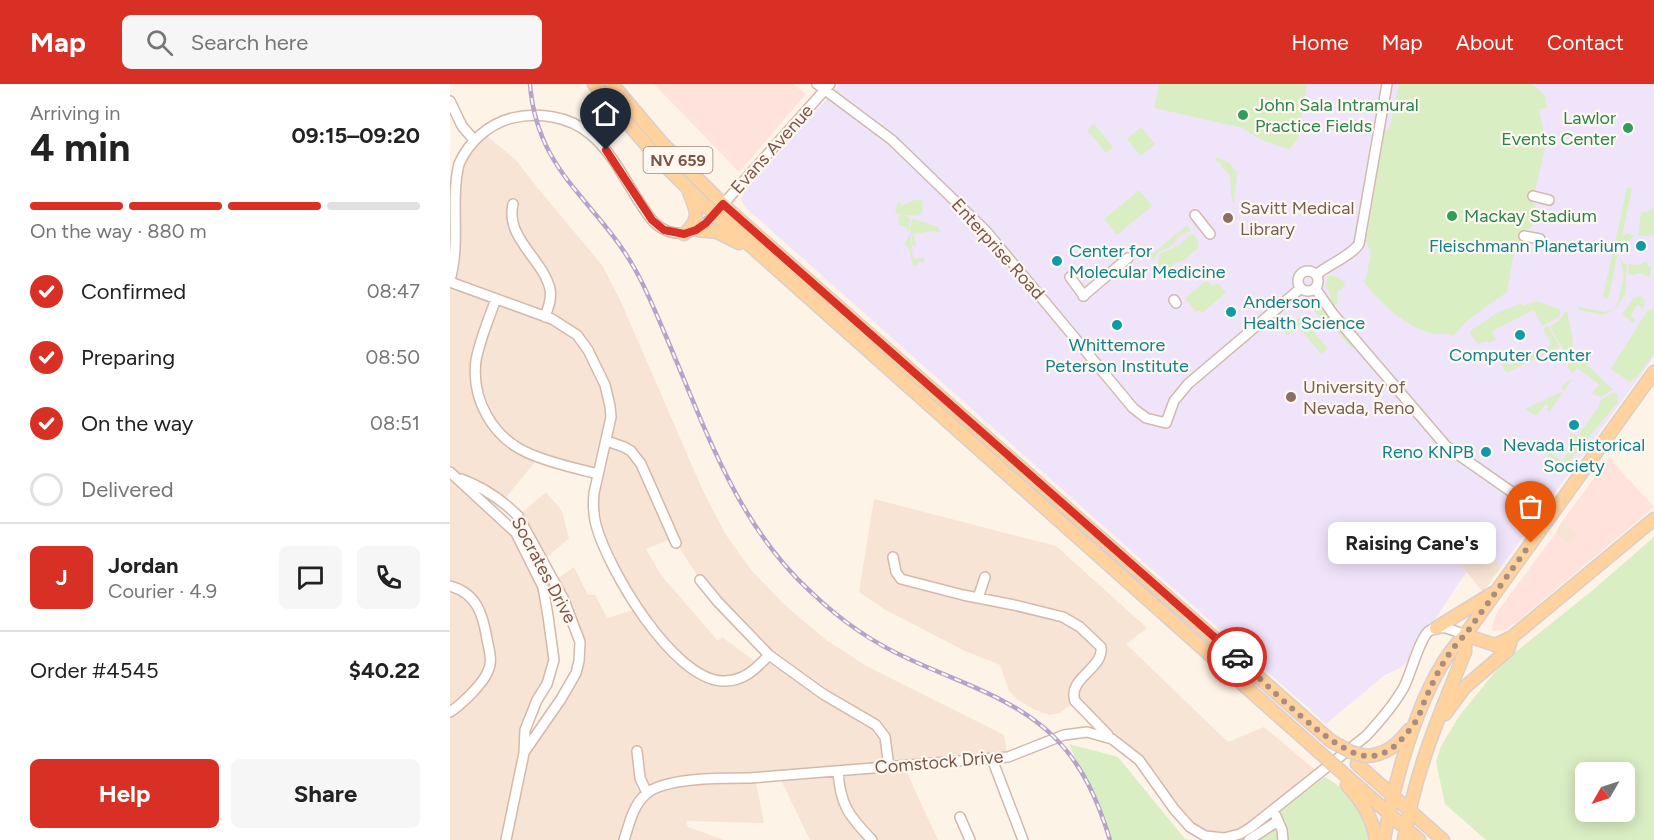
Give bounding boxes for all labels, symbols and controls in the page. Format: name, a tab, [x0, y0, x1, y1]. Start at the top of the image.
search box	[122, 15, 542, 69]
text: Map	[30, 25, 86, 59]
icon: search	[143, 26, 176, 59]
text: Search here	[191, 29, 308, 56]
text: Home	[1292, 30, 1349, 55]
text: Map	[1382, 30, 1423, 55]
text: About	[1456, 30, 1514, 55]
text: Contact	[1547, 30, 1624, 55]
pin	[580, 88, 631, 150]
place label: John Sala Intramural Practice Fields	[1255, 94, 1419, 137]
icon: home	[589, 97, 622, 130]
street label: Evans Avenue	[726, 100, 818, 198]
text: Arriving in	[30, 101, 120, 125]
place label: Lawlor Events Center	[1501, 107, 1616, 150]
marker: John Sala Intramural Practice Fields	[1236, 108, 1250, 122]
marker: Lawlor Events Center	[1621, 121, 1635, 135]
text: 09:15–09:20	[292, 122, 420, 149]
text: 4 min	[30, 124, 130, 171]
road number: NV 659	[644, 147, 712, 173]
street label: Enterprise Road	[947, 194, 1049, 304]
place label: Savitt Medical Library	[1240, 197, 1354, 240]
place label: Mackay Stadium	[1464, 205, 1597, 227]
marker: Mackay Stadium	[1445, 209, 1459, 223]
marker: Savitt Medical Library	[1221, 211, 1235, 225]
text: On the way · 880 m	[30, 219, 207, 243]
place label: Fleischmann Planetarium	[1429, 235, 1629, 257]
marker: Fleischmann Planetarium	[1634, 239, 1648, 253]
place label: Center for Molecular Medicine	[1069, 240, 1226, 283]
marker: Center for Molecular Medicine	[1050, 254, 1064, 268]
icon: check	[30, 275, 63, 308]
text: Confirmed	[81, 278, 186, 305]
text: 08:47	[367, 279, 420, 303]
place label: Anderson Health Science	[1243, 291, 1365, 334]
marker: Anderson Health Science	[1224, 305, 1238, 319]
marker: Whittemore Peterson Institute	[1110, 318, 1124, 332]
marker: Computer Center	[1513, 328, 1527, 342]
place label: Whittemore Peterson Institute	[1045, 334, 1189, 377]
icon: check	[30, 341, 63, 374]
text: Preparing	[81, 344, 175, 371]
place label: Computer Center	[1449, 344, 1591, 366]
text: 08:50	[366, 345, 420, 369]
place label: University of Nevada, Reno	[1303, 376, 1415, 419]
marker: University of Nevada, Reno	[1284, 390, 1298, 404]
icon: check	[30, 407, 63, 440]
text: On the way	[81, 410, 193, 437]
text: 08:51	[370, 411, 420, 435]
marker: Nevada Historical Society	[1567, 418, 1581, 432]
place label: Nevada Historical Society	[1503, 434, 1645, 477]
place label: Reno KNPB	[1382, 441, 1474, 463]
marker: Reno KNPB	[1479, 445, 1493, 459]
text: Delivered	[81, 476, 174, 503]
pin	[1505, 481, 1556, 543]
icon: bag	[1514, 490, 1547, 523]
street label: Socrates Drive	[507, 513, 581, 627]
callout: Raising Cane's	[1327, 522, 1495, 564]
text: Raising Cane's	[1345, 531, 1479, 555]
button: chat	[279, 546, 342, 609]
button: phone	[357, 546, 420, 609]
text: Jordan	[108, 552, 179, 579]
text: J	[55, 564, 68, 591]
text: Courier · 4.9	[108, 579, 217, 603]
courier	[1207, 627, 1267, 687]
icon: car	[1221, 641, 1254, 674]
text: Order #4545	[30, 657, 159, 684]
text: $40.22	[349, 657, 420, 684]
street label: Comstock Drive	[874, 745, 1004, 779]
button: Help	[30, 759, 219, 828]
button: Share	[231, 759, 420, 828]
north arrow	[1575, 762, 1635, 822]
map controls	[1575, 762, 1635, 822]

